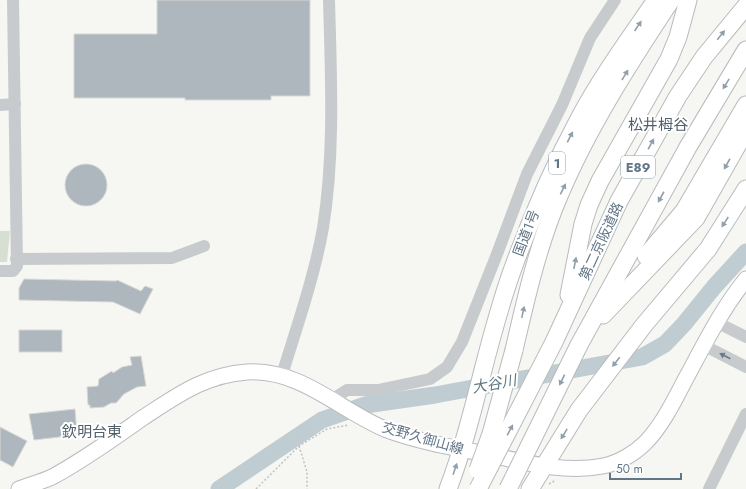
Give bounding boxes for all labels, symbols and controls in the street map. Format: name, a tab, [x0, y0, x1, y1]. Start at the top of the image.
one-way arrow	[634, 21, 642, 31]
one-way arrow	[717, 30, 726, 41]
one-way arrow	[621, 69, 628, 81]
one-way arrow	[722, 78, 729, 90]
district label: 松井栂谷	[628, 114, 688, 136]
one-way arrow	[567, 131, 573, 142]
one-way arrow	[647, 138, 654, 150]
road number: 1	[549, 152, 565, 174]
road number: E89	[621, 156, 655, 178]
one-way arrow	[724, 158, 730, 170]
one-way arrow	[560, 183, 566, 194]
one-way arrow	[658, 191, 665, 203]
street label: 第二京阪道路	[574, 199, 628, 283]
street label: 国道1号	[508, 207, 544, 259]
one-way arrow	[721, 217, 729, 227]
one-way arrow	[572, 257, 578, 269]
one-way arrow	[520, 306, 526, 318]
one-way arrow	[719, 353, 730, 359]
one-way arrow	[612, 356, 620, 367]
water label: 大谷川	[470, 369, 520, 399]
one-way arrow	[559, 374, 565, 386]
street label: 交野久御山線	[380, 417, 466, 459]
district label: 欽明台東	[62, 421, 122, 443]
one-way arrow	[506, 424, 513, 435]
one-way arrow	[561, 428, 568, 439]
scale bar	[610, 455, 681, 481]
text: 50 m	[616, 460, 643, 478]
one-way arrow	[452, 463, 458, 475]

